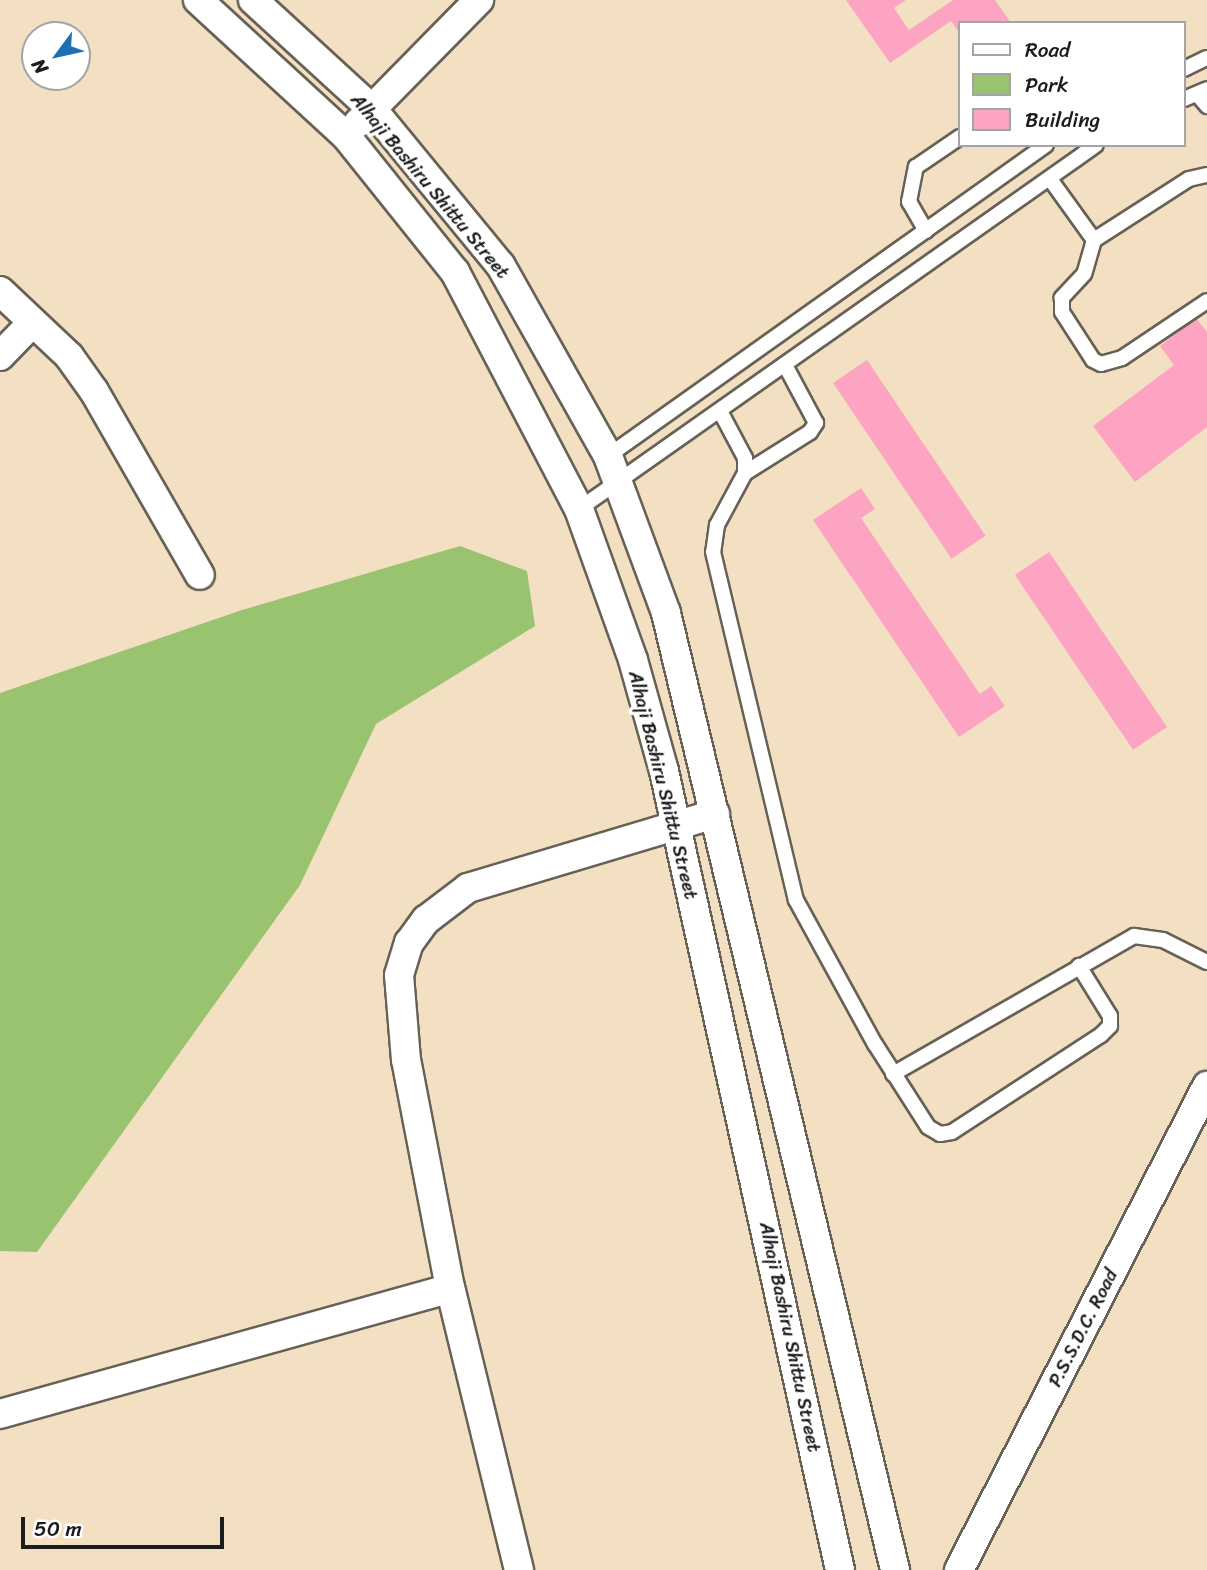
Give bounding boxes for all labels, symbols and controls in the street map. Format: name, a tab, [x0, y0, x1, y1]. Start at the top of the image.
north arrow	[21, 21, 91, 91]
legend	[958, 21, 1186, 147]
text: Road	[1025, 31, 1070, 69]
text: N	[22, 52, 57, 81]
text: Park	[1025, 66, 1068, 104]
street label: Alhaji Bashiru Shittu Street	[346, 89, 514, 283]
text: Building	[1025, 101, 1100, 139]
street label: Alhaji Bashiru Shittu Street	[624, 668, 702, 902]
street label: Alhaji Bashiru Shittu Street	[754, 1220, 826, 1454]
street label: P.S.S.D.C. Road	[1043, 1265, 1123, 1391]
scale bar	[24, 1504, 228, 1548]
text: 50 m	[34, 1510, 82, 1548]

